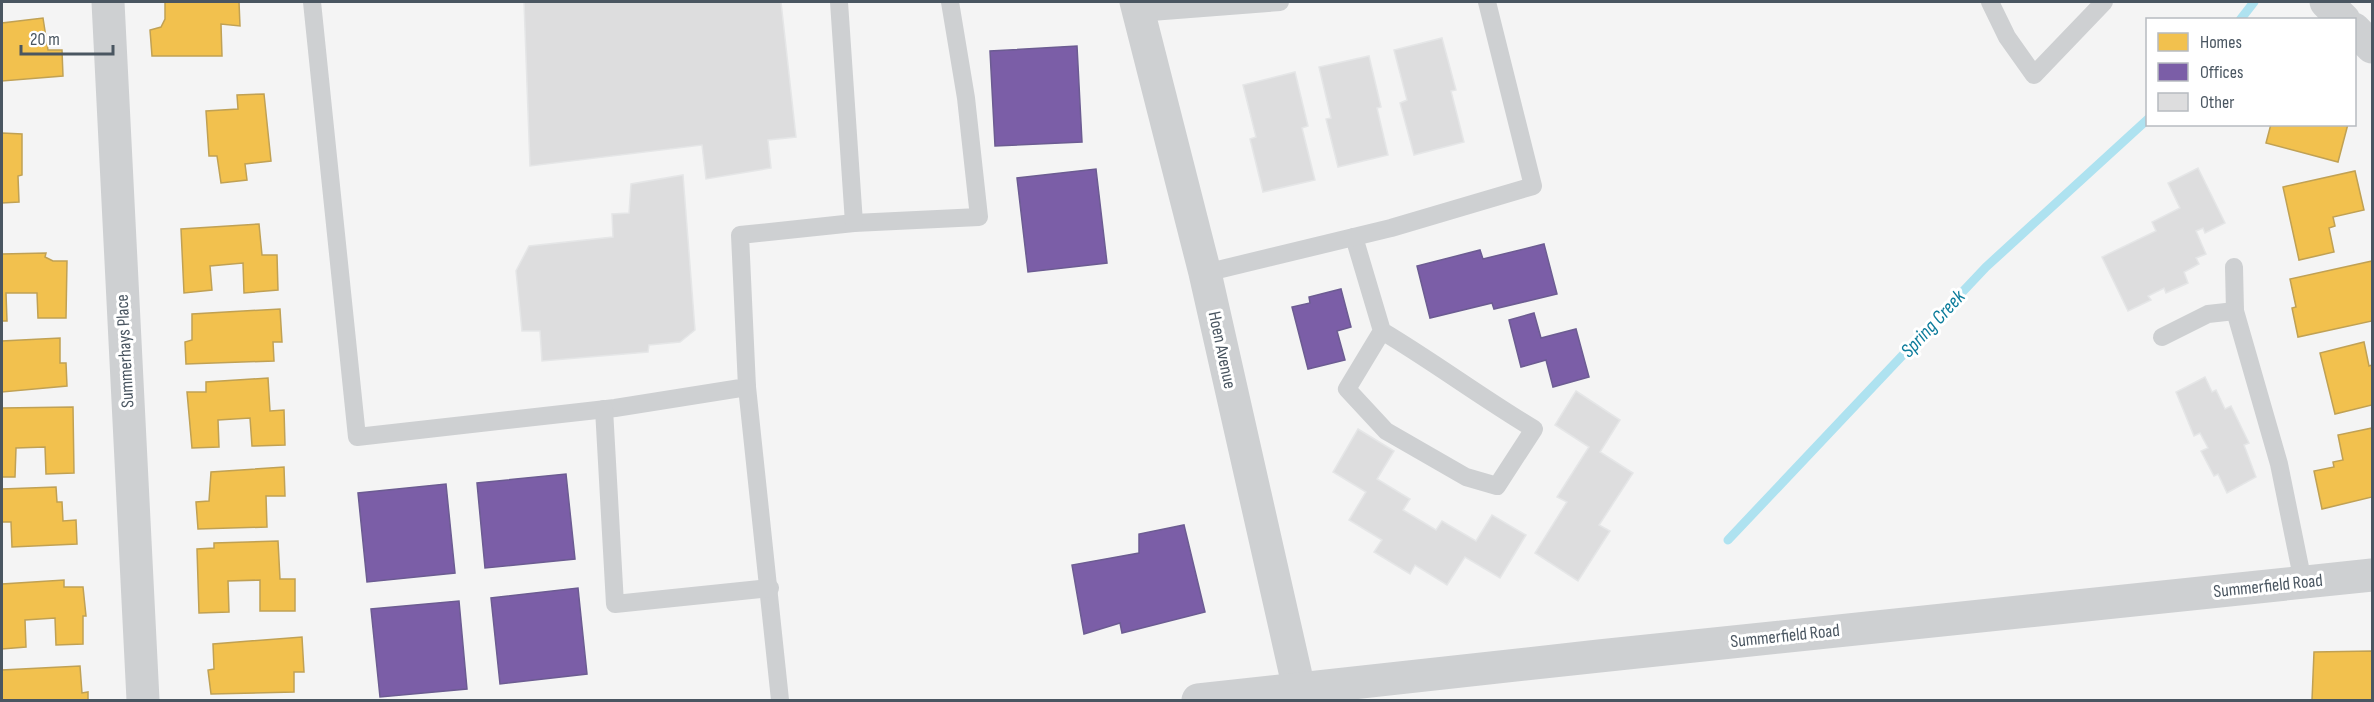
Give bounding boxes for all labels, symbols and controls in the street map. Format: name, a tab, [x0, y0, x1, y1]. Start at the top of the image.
scale bar	[21, 18, 112, 56]
legend	[2146, 18, 2356, 126]
text: 20 m	[30, 29, 60, 50]
text: Homes	[2200, 32, 2242, 53]
text: Offices	[2200, 62, 2243, 83]
text: Other	[2200, 92, 2234, 113]
water label: Spring Creek	[1896, 285, 1971, 363]
street label: Summerhays Place	[112, 294, 138, 408]
street label: Hoen Avenue	[1204, 309, 1240, 391]
street label: Summerfield Road	[2212, 570, 2324, 602]
street label: Summerfield Road	[1729, 620, 1841, 652]

